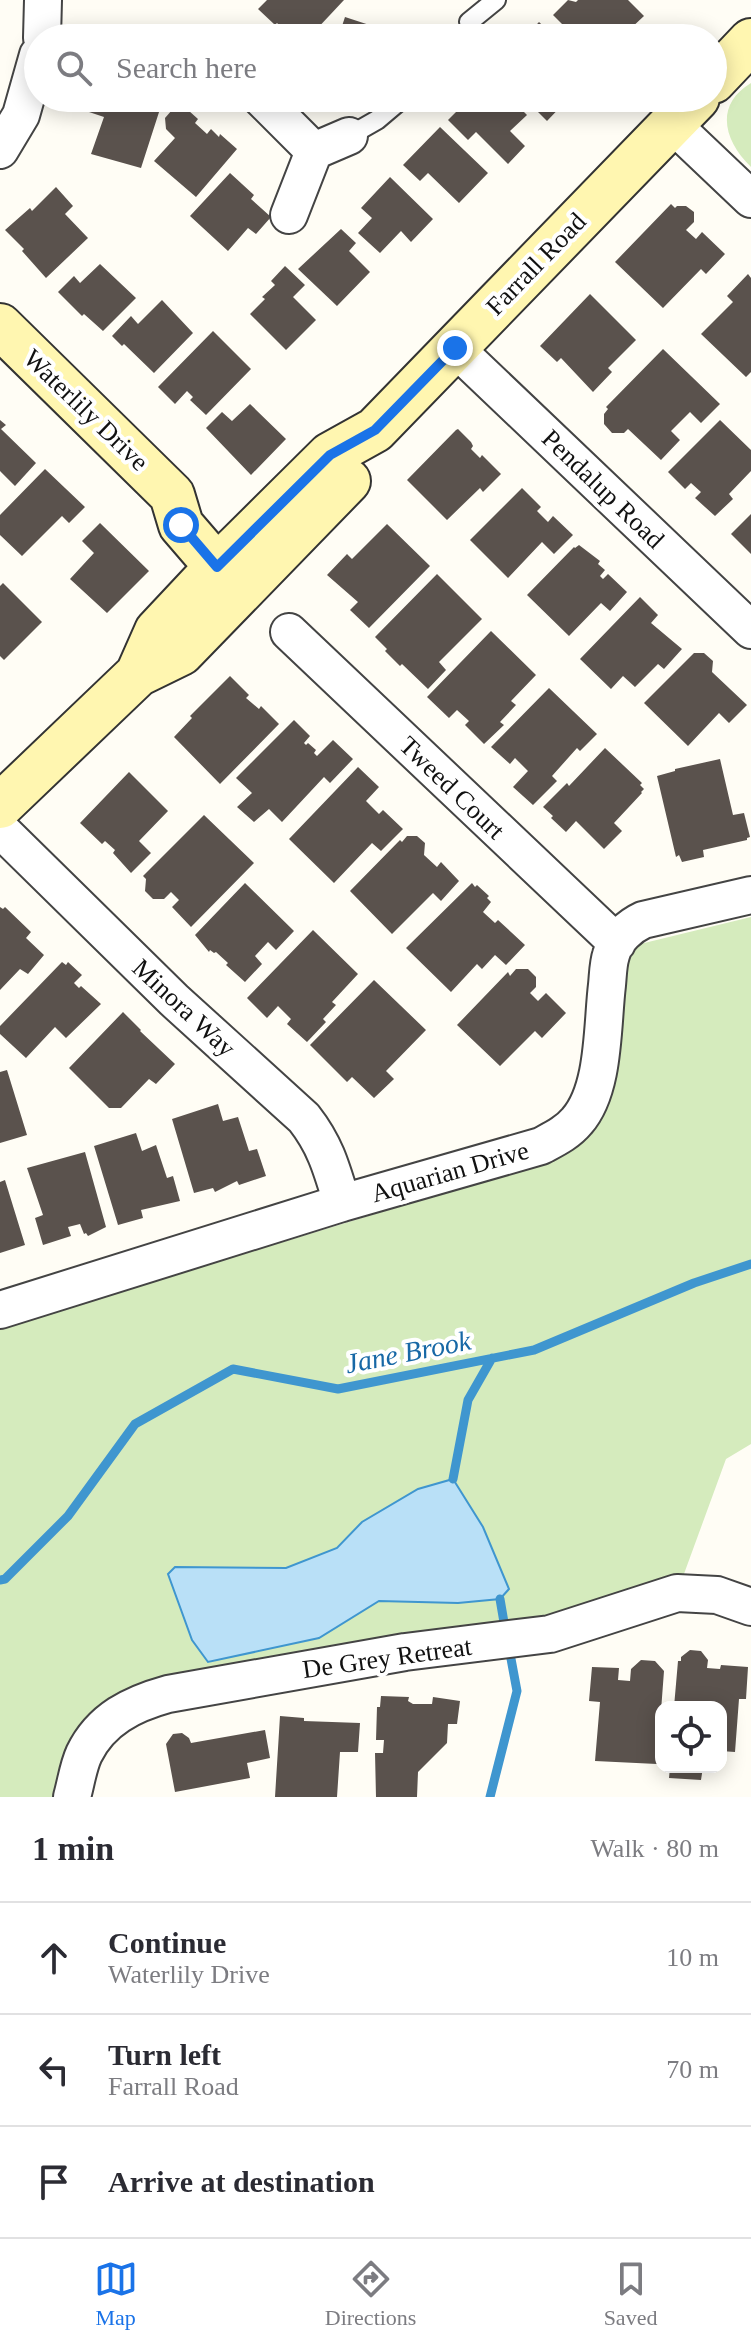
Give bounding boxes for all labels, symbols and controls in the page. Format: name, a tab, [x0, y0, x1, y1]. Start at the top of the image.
search box	[24, 24, 727, 112]
icon: search	[52, 46, 96, 90]
text: Search here	[116, 51, 257, 84]
street label: Farrall Road	[480, 207, 592, 321]
route end	[437, 330, 473, 366]
street label: Waterlily Drive	[18, 343, 154, 477]
street label: Pendalup Road	[536, 424, 670, 554]
route start	[163, 507, 199, 543]
street label: Tweed Court	[393, 731, 511, 846]
street label: Minora Way	[127, 953, 241, 1063]
street label: Aquarian Drive	[368, 1136, 532, 1208]
water label: Jane Brook	[343, 1325, 474, 1379]
street label: De Grey Retreat	[301, 1632, 474, 1684]
map controls	[655, 1701, 727, 1773]
button: locate	[655, 1701, 727, 1773]
text: 1 min	[32, 1830, 114, 1867]
text: Walk · 80 m	[590, 1834, 719, 1863]
text: Continue	[108, 1926, 226, 1959]
icon: ahead	[32, 1936, 76, 1980]
text: 10 m	[666, 1943, 719, 1972]
text: Waterlily Drive	[108, 1960, 270, 1989]
text: Turn left	[108, 2038, 221, 2071]
icon: left	[32, 2048, 76, 2092]
text: 70 m	[666, 2055, 719, 2084]
text: Farrall Road	[108, 2072, 239, 2101]
icon: arrive	[32, 2160, 76, 2204]
text: Arrive at destination	[108, 2165, 375, 2198]
tab: Map	[94, 2257, 138, 2331]
tab: Directions	[325, 2257, 416, 2331]
tab: Saved	[604, 2257, 657, 2331]

